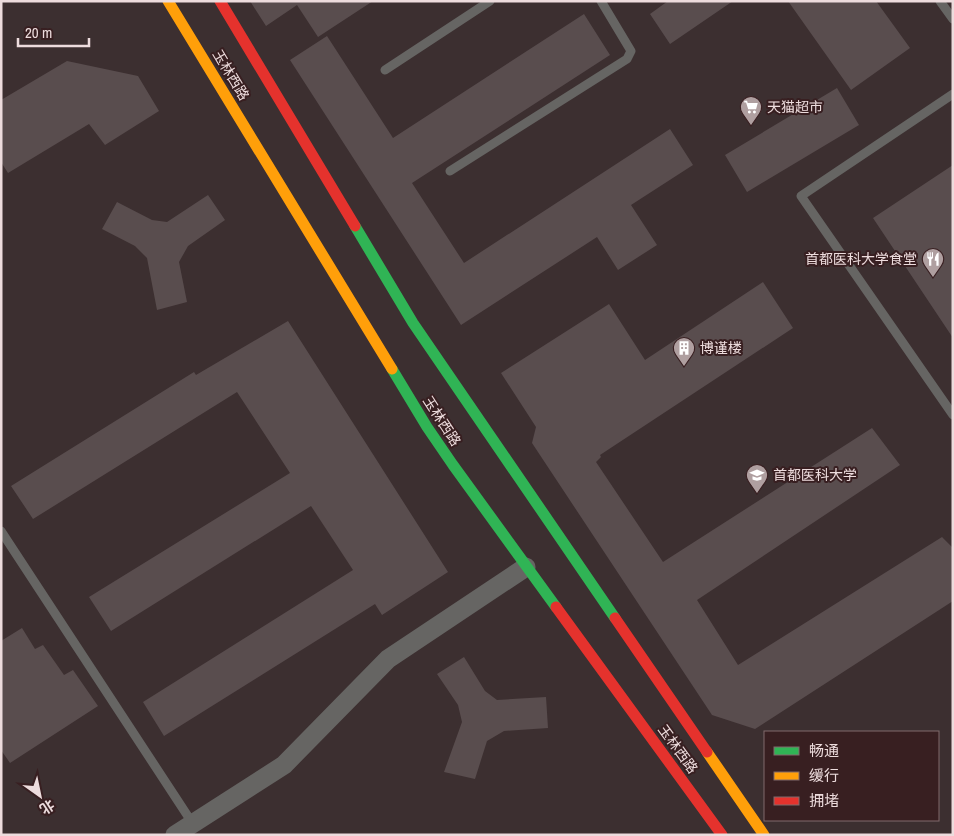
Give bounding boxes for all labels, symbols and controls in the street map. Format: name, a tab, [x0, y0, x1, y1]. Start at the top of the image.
scale bar	[18, 15, 89, 47]
text: 20 m	[25, 22, 52, 43]
street label: 玉林西路	[209, 46, 253, 104]
supermarket icon: 天猫超市	[739, 95, 763, 126]
place label: 天猫超市	[767, 98, 823, 116]
restaurant icon: 首都医科大学食堂	[921, 247, 945, 278]
place label: 首都医科大学食堂	[805, 250, 917, 268]
building icon: 博谨楼	[672, 336, 696, 367]
place label: 博谨楼	[700, 339, 742, 357]
street label: 玉林西路	[419, 393, 465, 449]
school or university icon: 首都医科大学	[745, 463, 769, 494]
place label: 首都医科大学	[773, 466, 857, 484]
street label: 玉林西路	[654, 721, 702, 777]
legend	[764, 731, 939, 821]
text: 畅通	[809, 740, 839, 761]
text: 缓行	[809, 765, 839, 786]
north arrow	[15, 771, 65, 821]
text: 拥堵	[809, 790, 839, 811]
text: 北	[36, 796, 58, 818]

